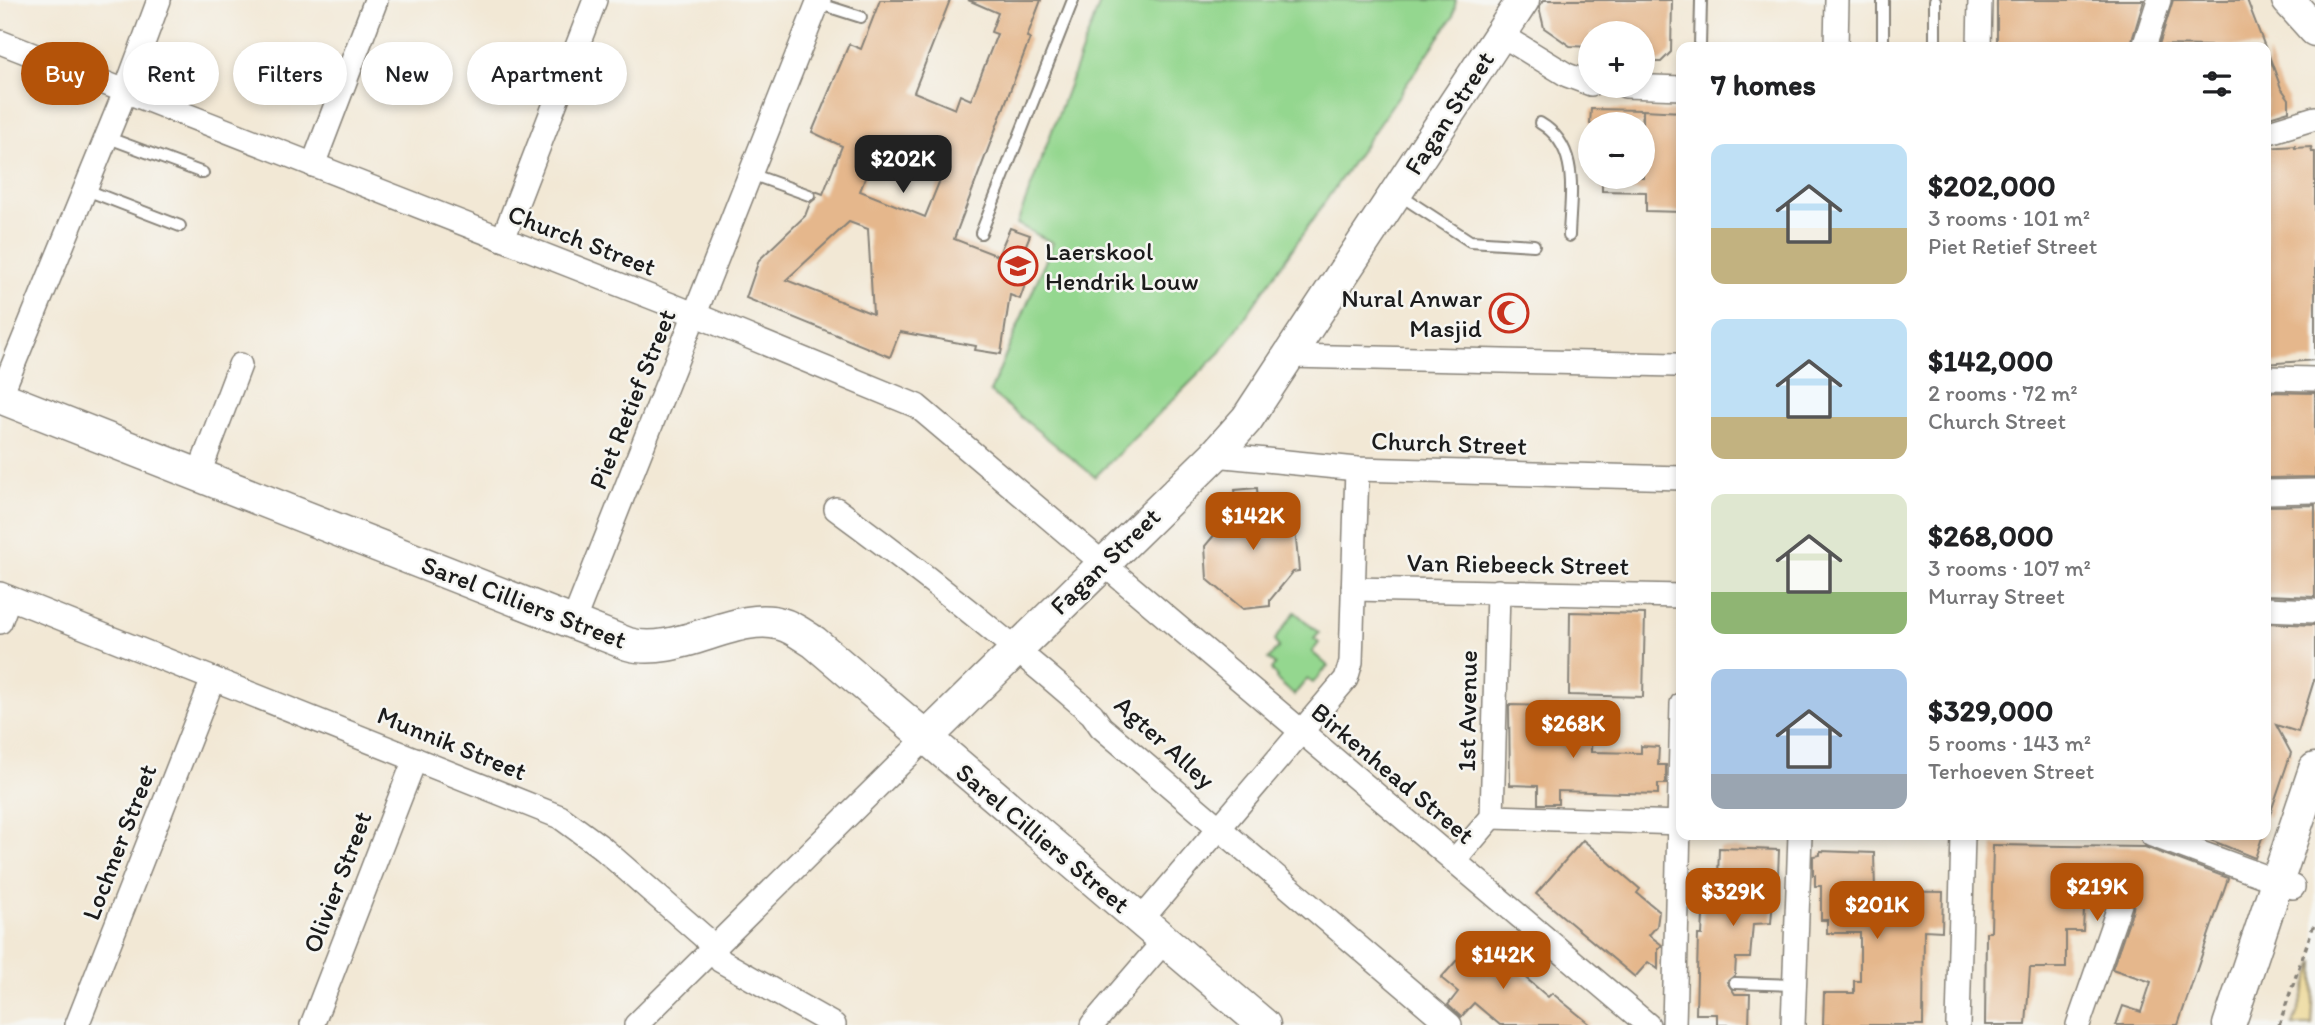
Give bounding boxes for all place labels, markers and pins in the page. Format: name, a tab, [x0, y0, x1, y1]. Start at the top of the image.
pin: $202K	[854, 136, 952, 195]
place label: Laerskool Hendrik Louw	[1045, 235, 1199, 297]
school or university icon: Laerskool Hendrik Louw	[997, 245, 1039, 287]
place label: Nural Anwar Masjid	[1341, 282, 1482, 344]
mosque icon: Nural Anwar Masjid	[1488, 292, 1530, 334]
pin: $142K	[1204, 492, 1302, 552]
pin: $268K	[1524, 700, 1622, 760]
pin: $219K	[2048, 864, 2146, 923]
pin: $329K	[1684, 869, 1782, 928]
pin: $201K	[1828, 881, 1926, 941]
pin: $142K	[1454, 932, 1552, 991]

